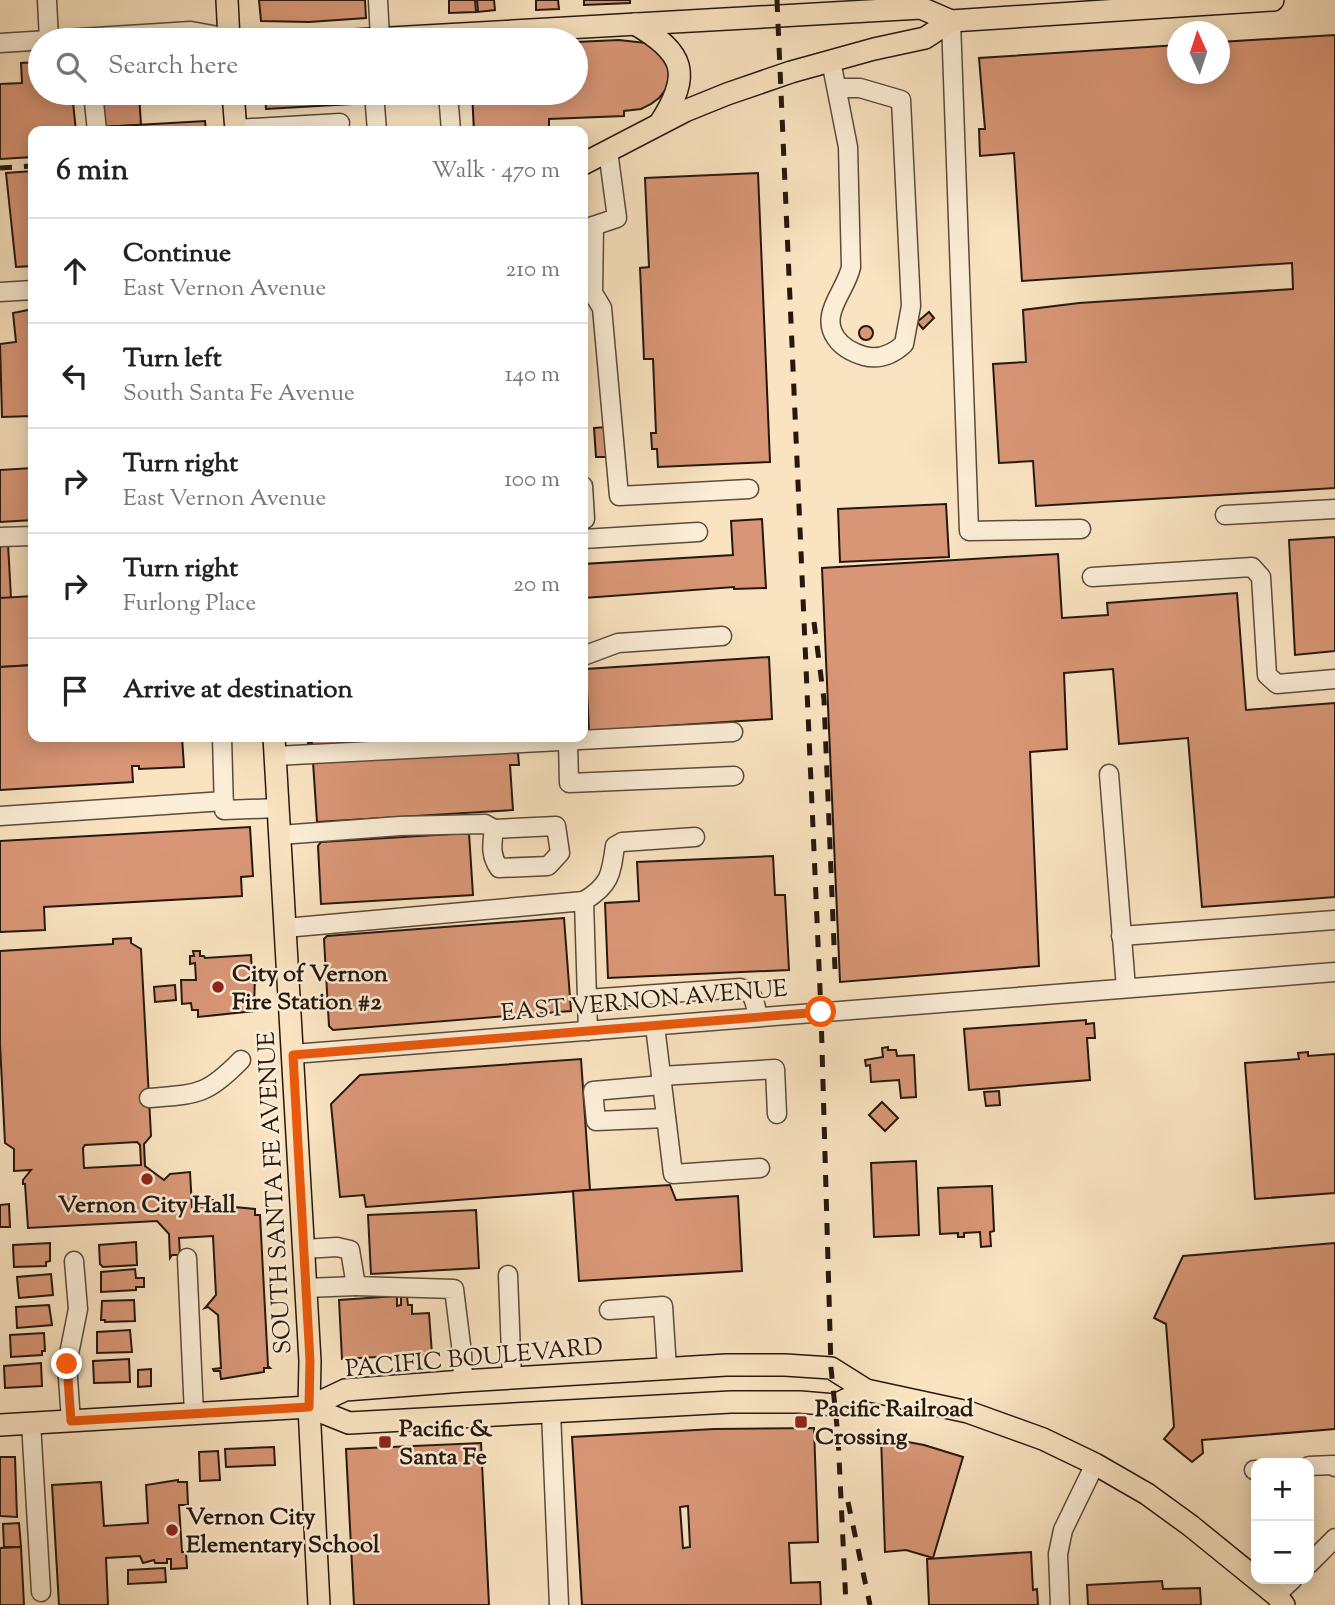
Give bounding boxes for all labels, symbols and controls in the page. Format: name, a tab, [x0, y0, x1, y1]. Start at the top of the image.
north arrow	[1167, 21, 1230, 84]
search box	[28, 28, 588, 105]
icon: search	[52, 48, 90, 86]
text: Search here	[108, 48, 238, 85]
text: 6 min	[56, 150, 128, 193]
text: Walk · 470 m	[432, 155, 560, 188]
text: Continue	[123, 236, 231, 273]
icon: ahead	[56, 252, 94, 290]
text: 210 m	[506, 254, 560, 287]
text: East Vernon Avenue	[123, 273, 326, 306]
text: Turn left	[123, 341, 222, 378]
icon: left	[56, 357, 94, 395]
text: 140 m	[505, 359, 560, 392]
text: South Santa Fe Avenue	[123, 378, 355, 411]
text: Turn right	[123, 446, 238, 483]
icon: right	[56, 462, 94, 500]
text: 100 m	[504, 464, 560, 497]
text: East Vernon Avenue	[123, 483, 326, 516]
text: Turn right	[123, 551, 238, 588]
icon: right	[56, 567, 94, 605]
text: 20 m	[513, 569, 560, 602]
text: Furlong Place	[123, 588, 256, 621]
icon: arrive	[56, 672, 94, 710]
text: Arrive at destination	[123, 672, 353, 709]
place label: City of Vernon Fire Station #2	[232, 958, 389, 1020]
street label: EAST VERNON AVENUE	[499, 972, 789, 1031]
marker: City of Vernon Fire Station #2	[210, 979, 226, 995]
route start	[805, 996, 836, 1027]
street label: SOUTH SANTA FE AVENUE	[251, 1030, 301, 1355]
marker: Vernon City Hall	[139, 1171, 155, 1187]
place label: Vernon City Hall	[58, 1189, 236, 1223]
street label: PACIFIC BOULEVARD	[344, 1331, 604, 1387]
route end	[51, 1348, 82, 1379]
place label: Pacific Railroad Crossing	[815, 1393, 974, 1455]
place label: Pacific & Santa Fe	[399, 1413, 494, 1475]
marker: Pacific Railroad Crossing	[793, 1414, 809, 1430]
marker: Pacific & Santa Fe	[377, 1434, 393, 1450]
map controls	[1251, 1458, 1314, 1584]
button: +	[1251, 1458, 1314, 1521]
place label: Vernon City Elementary School	[186, 1501, 380, 1563]
button: −	[1251, 1521, 1314, 1584]
marker: Vernon City Elementary School	[164, 1522, 180, 1538]

